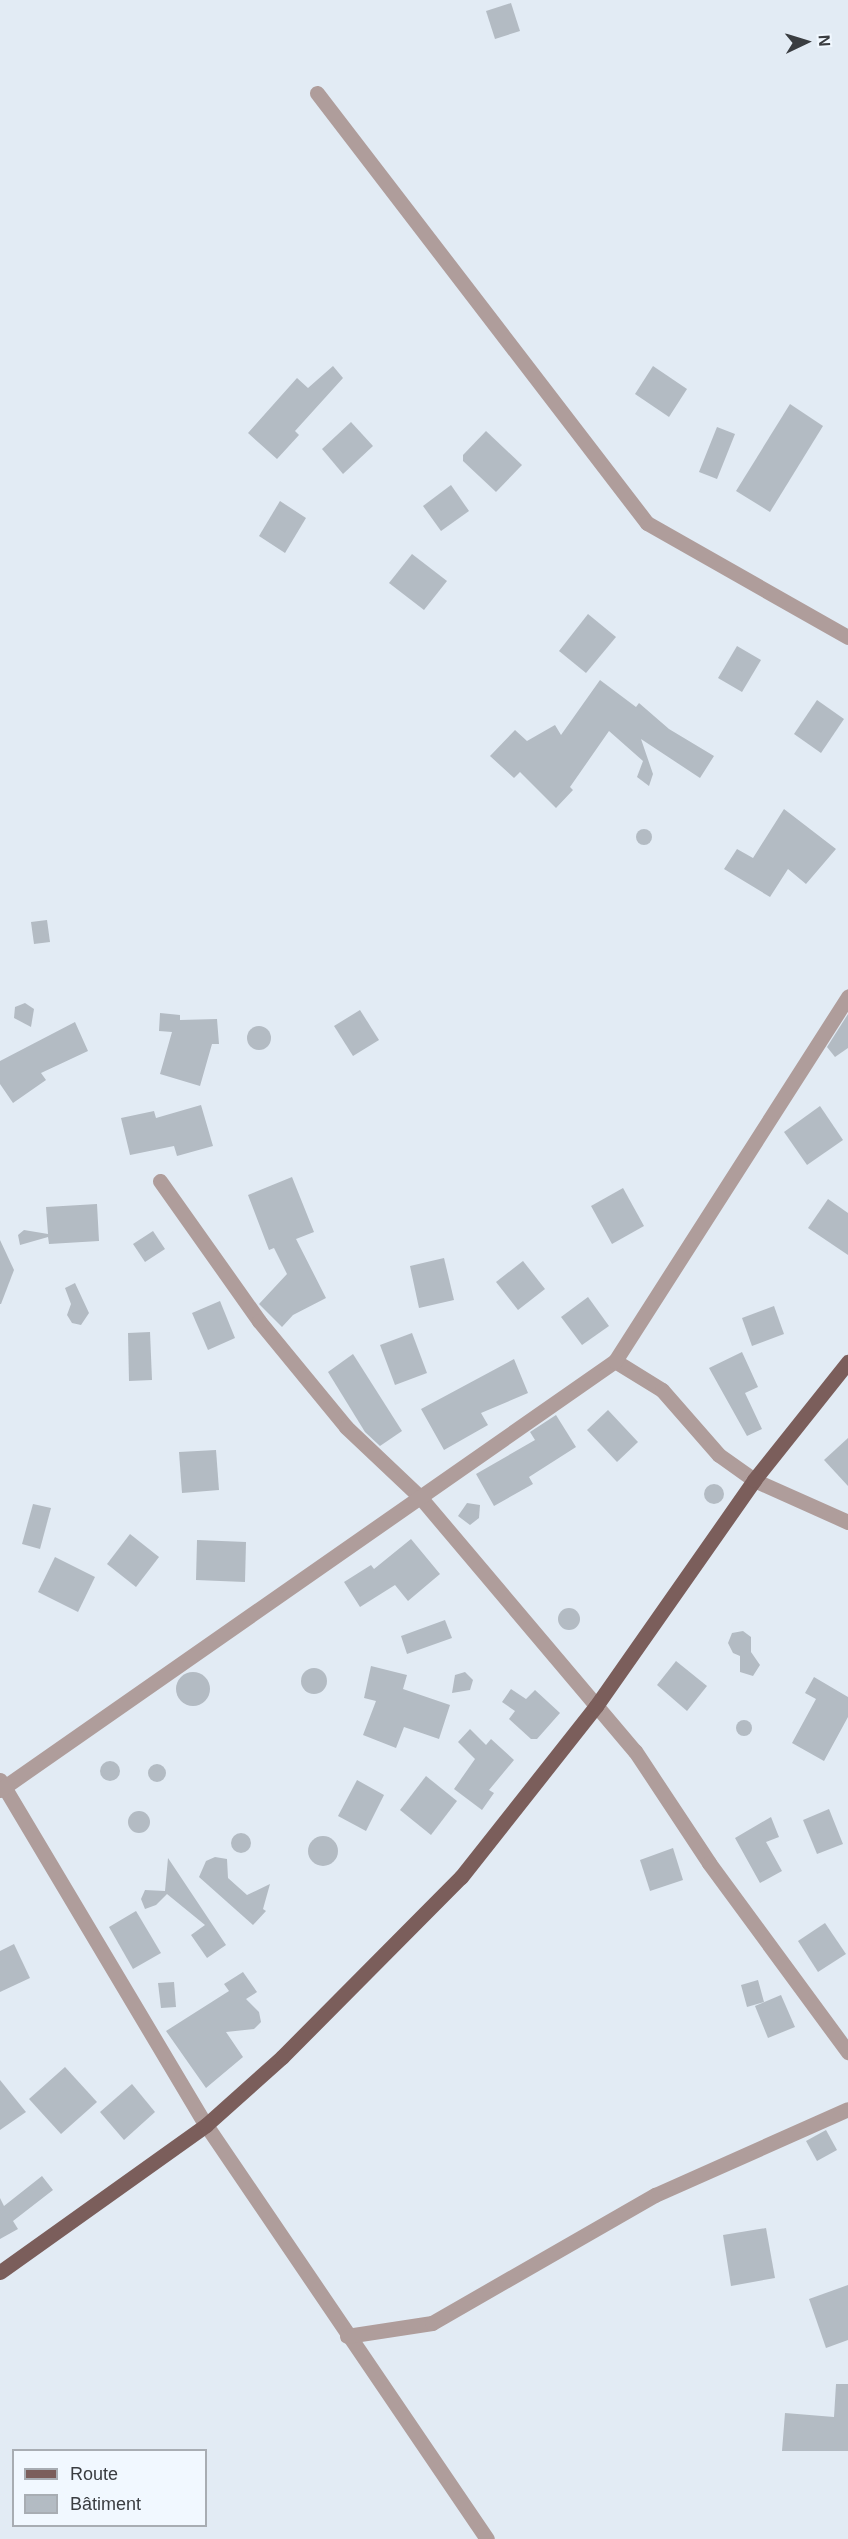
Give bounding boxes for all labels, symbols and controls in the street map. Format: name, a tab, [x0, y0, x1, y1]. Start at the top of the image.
north arrow	[776, 12, 836, 72]
text: N	[816, 34, 833, 47]
legend	[12, 2449, 207, 2527]
text: Route	[70, 2464, 118, 2484]
text: Bâtiment	[70, 2494, 141, 2514]

